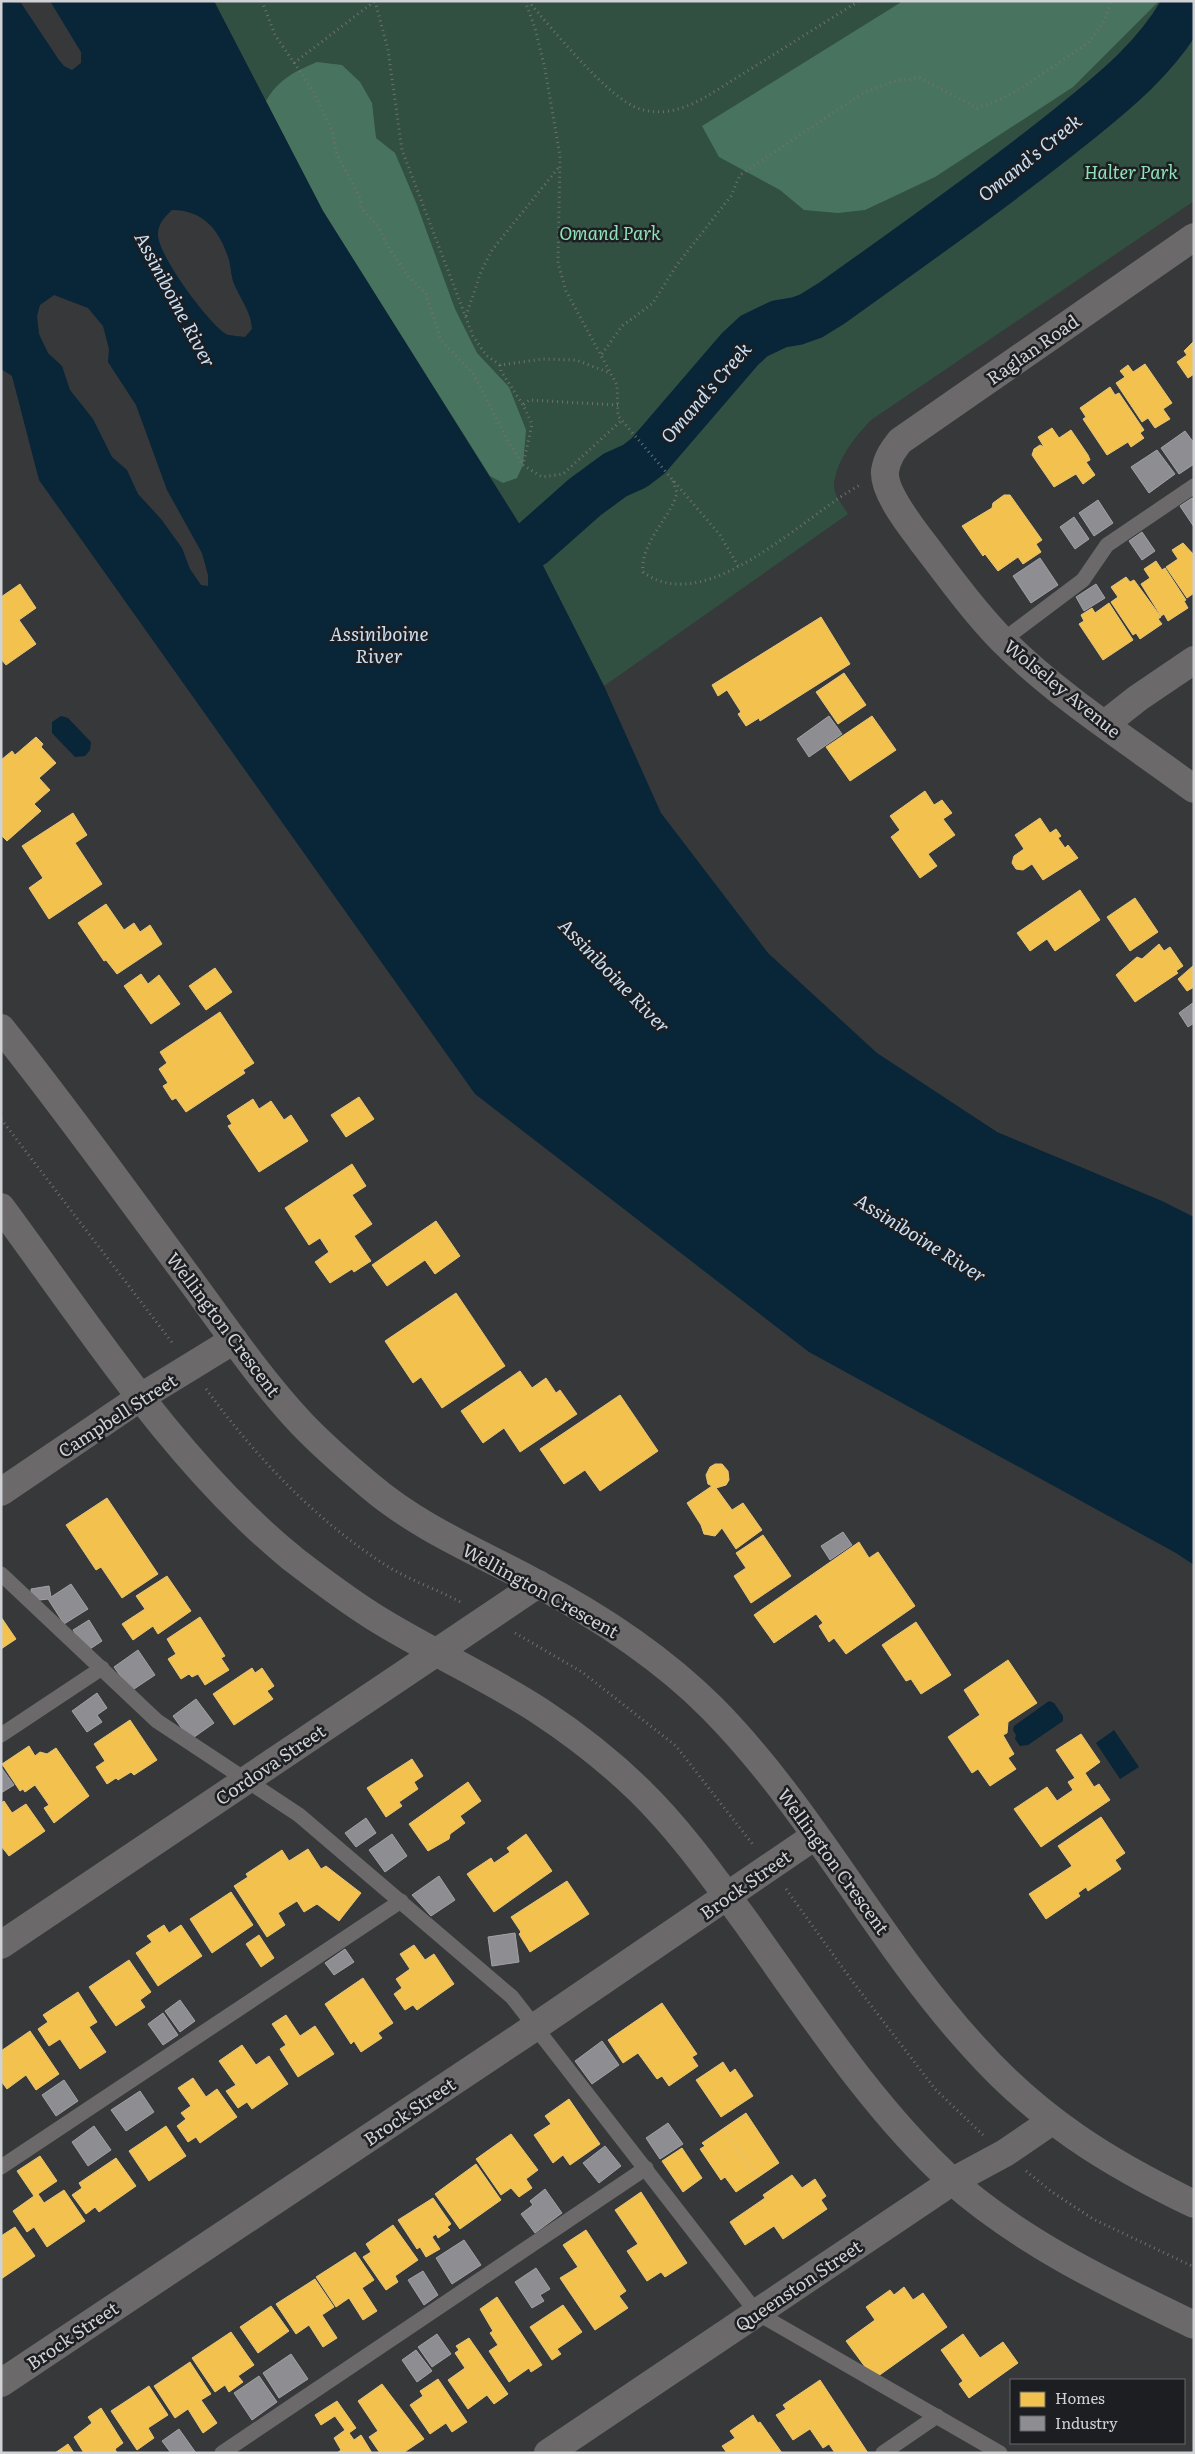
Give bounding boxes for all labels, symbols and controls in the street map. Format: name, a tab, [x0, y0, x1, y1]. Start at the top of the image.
water label: Omand's Creek	[971, 106, 1087, 208]
park label: Halter Park	[1084, 158, 1178, 185]
park label: Omand Park	[559, 219, 661, 246]
water label: Assiniboine River	[128, 226, 224, 372]
street label: Raglan Road	[980, 307, 1084, 391]
water label: Omand's Creek	[653, 335, 757, 449]
water label: Assiniboine River	[329, 619, 429, 669]
street label: Wolseley Avenue	[999, 632, 1127, 744]
water label: Assiniboine River	[553, 911, 677, 1039]
water label: Assiniboine River	[850, 1185, 992, 1289]
street label: Wellington Crescent	[161, 1246, 288, 1403]
street label: Campbell Street	[52, 1366, 182, 1464]
street label: Wellington Crescent	[458, 1536, 625, 1645]
street label: Cordova Street	[210, 1717, 331, 1811]
street label: Wellington Crescent	[772, 1782, 897, 1940]
street label: Brock Street	[694, 1842, 797, 1925]
street label: Brock Street	[358, 2070, 461, 2152]
street label: Queenston Street	[729, 2232, 867, 2338]
street label: Brock Street	[21, 2294, 124, 2376]
legend	[1010, 2379, 1185, 2444]
text: Homes	[1055, 2386, 1105, 2409]
text: Industry	[1055, 2411, 1118, 2434]

